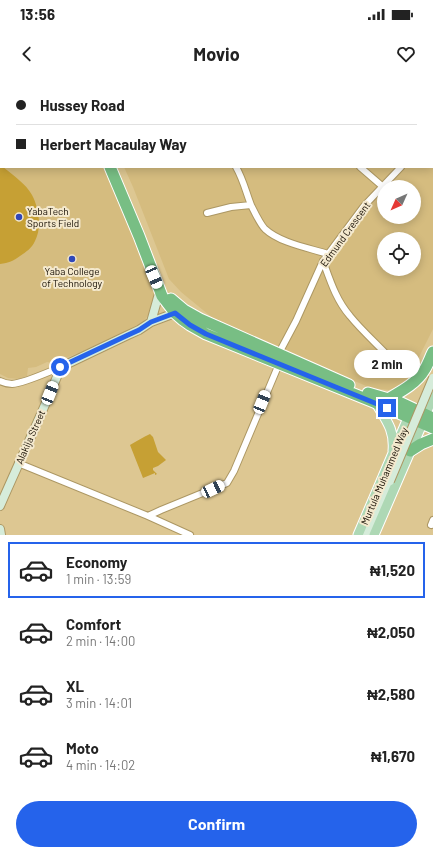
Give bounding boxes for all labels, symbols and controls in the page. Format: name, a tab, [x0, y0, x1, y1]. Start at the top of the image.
text: 13:56	[20, 5, 55, 23]
icon: back	[16, 43, 38, 65]
text: Movio	[193, 43, 240, 65]
icon: heart	[395, 43, 417, 65]
text: Hussey Road	[40, 96, 125, 114]
text: Herbert Macaulay Way	[40, 135, 187, 153]
north arrow	[377, 180, 421, 224]
map controls	[377, 180, 421, 276]
street label: Edmund Crescent	[317, 199, 373, 269]
place label: YabaTech Sports Field	[27, 205, 79, 229]
marker: YabaTech Sports Field	[14, 212, 24, 222]
button: locate	[377, 232, 421, 276]
marker: Yaba College of Technology	[67, 254, 77, 264]
car	[144, 264, 164, 290]
place label: Yaba College of Technology	[42, 265, 103, 289]
callout: 2 min	[354, 350, 420, 378]
text: 2 min	[371, 356, 403, 372]
route start	[51, 358, 69, 376]
car	[40, 380, 60, 406]
car	[252, 389, 272, 415]
route end	[378, 399, 396, 417]
street label: Alakija Street	[13, 408, 47, 466]
street label: Murtula Muhammed Way	[358, 425, 410, 527]
car	[200, 478, 226, 500]
icon: car	[18, 552, 54, 588]
text: Economy	[66, 553, 127, 571]
text: ₦1,520	[370, 561, 415, 579]
text: 1 min · 13:59	[66, 571, 131, 587]
icon: car	[18, 614, 54, 650]
text: Comfort	[66, 615, 121, 633]
text: ₦2,050	[367, 623, 415, 641]
text: 2 min · 14:00	[66, 633, 135, 649]
icon: car	[18, 676, 54, 712]
text: XL	[66, 677, 84, 695]
text: ₦2,580	[367, 685, 415, 703]
text: 3 min · 14:01	[66, 695, 132, 711]
icon: car	[18, 738, 54, 774]
text: Moto	[66, 739, 99, 757]
text: ₦1,670	[371, 747, 415, 765]
text: 4 min · 14:02	[66, 757, 135, 773]
button: Confirm	[16, 801, 417, 847]

